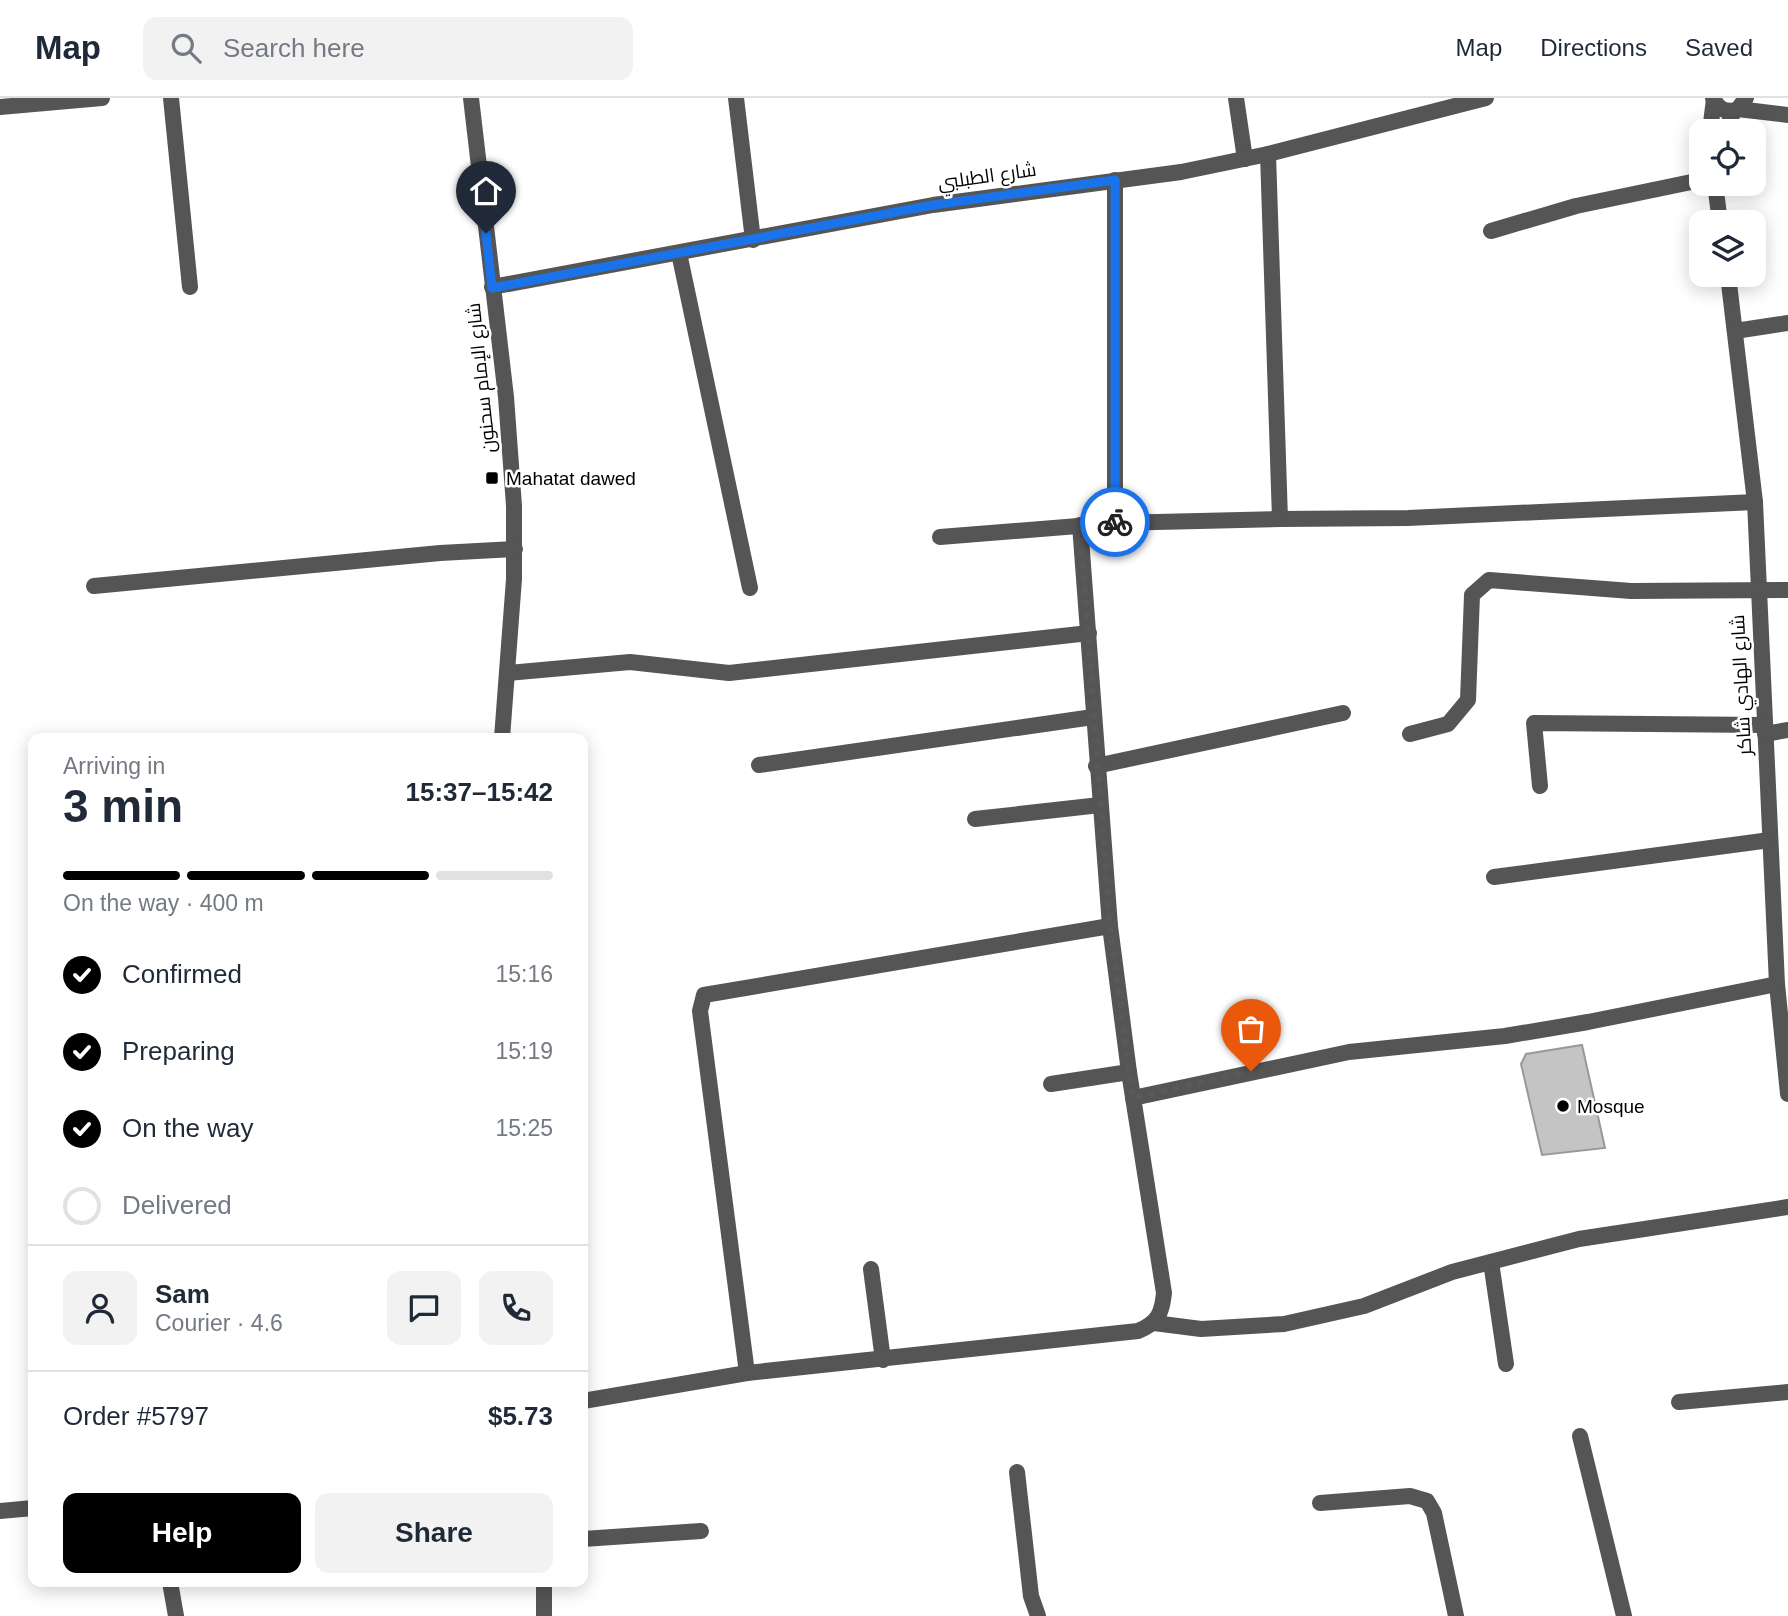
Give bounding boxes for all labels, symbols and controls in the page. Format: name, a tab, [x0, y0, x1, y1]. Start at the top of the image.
search box	[143, 17, 633, 80]
text: Map	[35, 29, 101, 66]
icon: search	[167, 29, 205, 67]
text: Search here	[223, 33, 365, 63]
text: Map	[1456, 34, 1502, 61]
text: Directions	[1540, 34, 1647, 61]
text: Saved	[1685, 34, 1753, 61]
map controls	[1689, 119, 1766, 287]
button: locate	[1689, 119, 1766, 196]
street label: شارع الطبلبي	[936, 159, 1038, 197]
pin	[456, 161, 516, 233]
icon: home	[467, 172, 505, 210]
button: layers	[1689, 210, 1766, 287]
street label: شارع الإمام سحنون	[463, 302, 502, 454]
place label: Mahatat dawed	[506, 468, 636, 489]
marker: Mahatat dawed	[484, 470, 500, 486]
courier	[1080, 487, 1150, 557]
icon: bike	[1096, 503, 1134, 541]
street label: شارع الهادي شاكر	[1727, 614, 1759, 757]
text: Arriving in	[63, 753, 165, 779]
text: 15:37–15:42	[406, 777, 553, 807]
text: 3 min	[63, 780, 183, 832]
text: On the way · 400 m	[63, 890, 264, 916]
icon: check	[63, 956, 101, 994]
text: Confirmed	[122, 959, 242, 989]
text: 15:16	[495, 961, 553, 987]
pin	[1221, 999, 1281, 1071]
icon: bag	[1232, 1010, 1270, 1048]
icon: check	[63, 1033, 101, 1071]
text: Preparing	[122, 1036, 235, 1066]
text: 15:19	[495, 1038, 553, 1064]
place label: Mosque	[1577, 1096, 1645, 1117]
marker: Mosque	[1555, 1098, 1571, 1114]
icon: check	[63, 1110, 101, 1148]
text: On the way	[122, 1113, 254, 1143]
text: 15:25	[495, 1115, 553, 1141]
text: Delivered	[122, 1190, 232, 1220]
button: person	[63, 1271, 137, 1345]
button: chat	[387, 1271, 461, 1345]
button: phone	[479, 1271, 553, 1345]
text: Sam	[155, 1279, 210, 1309]
text: Courier · 4.6	[155, 1310, 283, 1336]
text: Order #5797	[63, 1401, 209, 1431]
text: $5.73	[488, 1401, 553, 1431]
button: Help	[63, 1493, 301, 1573]
button: Share	[315, 1493, 553, 1573]

